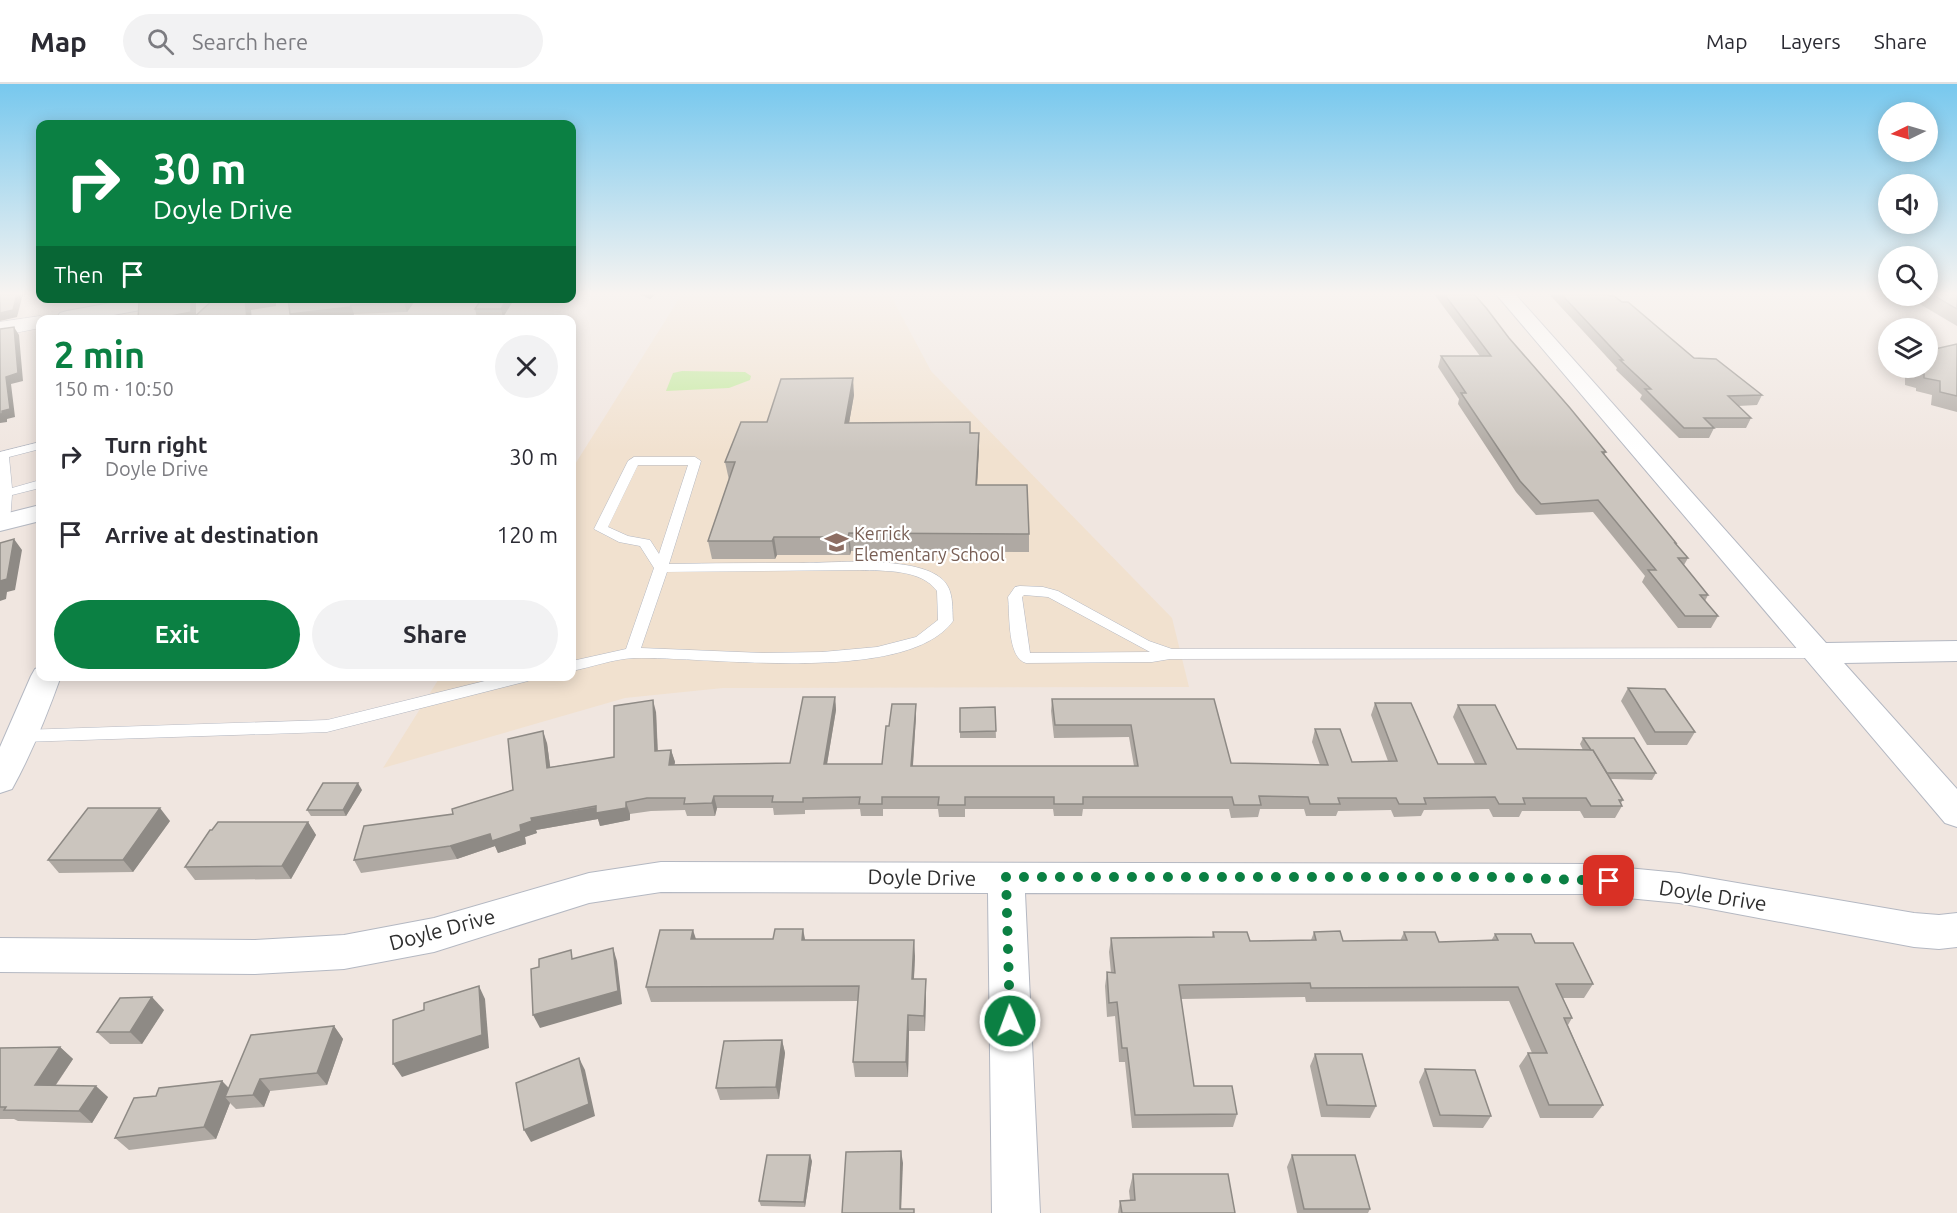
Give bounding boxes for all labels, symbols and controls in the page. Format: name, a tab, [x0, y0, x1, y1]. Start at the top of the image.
search box	[123, 14, 543, 68]
icon: search	[144, 25, 177, 58]
text: Map	[30, 26, 87, 57]
text: Search here	[192, 29, 308, 54]
text: Map	[1706, 29, 1747, 53]
text: Layers	[1780, 29, 1841, 53]
text: Share	[1874, 29, 1927, 53]
north arrow	[1878, 102, 1938, 162]
map controls	[1878, 102, 1938, 378]
icon: right	[54, 144, 132, 222]
text: 30 m	[153, 145, 247, 192]
button: sound	[1878, 174, 1938, 234]
text: Doyle Drive	[153, 194, 293, 224]
button: search	[1878, 246, 1938, 306]
icon: arrive	[116, 258, 149, 291]
text: Then	[54, 262, 104, 287]
button: layers	[1878, 318, 1938, 378]
text: 2 min	[54, 334, 145, 375]
button: close	[495, 335, 558, 398]
text: 150 m · 10:50	[54, 377, 174, 400]
text: Turn right	[105, 432, 207, 457]
icon: right	[54, 440, 87, 473]
text: 30 m	[509, 444, 558, 469]
text: Doyle Drive	[105, 457, 209, 480]
icon: arrive	[54, 518, 87, 551]
text: Arrive at destination	[105, 522, 319, 547]
text: 120 m	[497, 522, 558, 547]
place label: Kerrick Elementary School	[854, 523, 1005, 564]
school or university icon: Kerrick Elementary School	[823, 530, 849, 556]
button: Exit	[54, 600, 300, 669]
button: Share	[312, 600, 558, 669]
pin	[1583, 855, 1634, 906]
street label: Doyle Drive	[867, 864, 977, 890]
icon: arrive	[1592, 864, 1625, 897]
street label: Doyle Drive	[1657, 875, 1769, 915]
street label: Doyle Drive	[386, 903, 498, 955]
position arrow	[978, 989, 1042, 1053]

